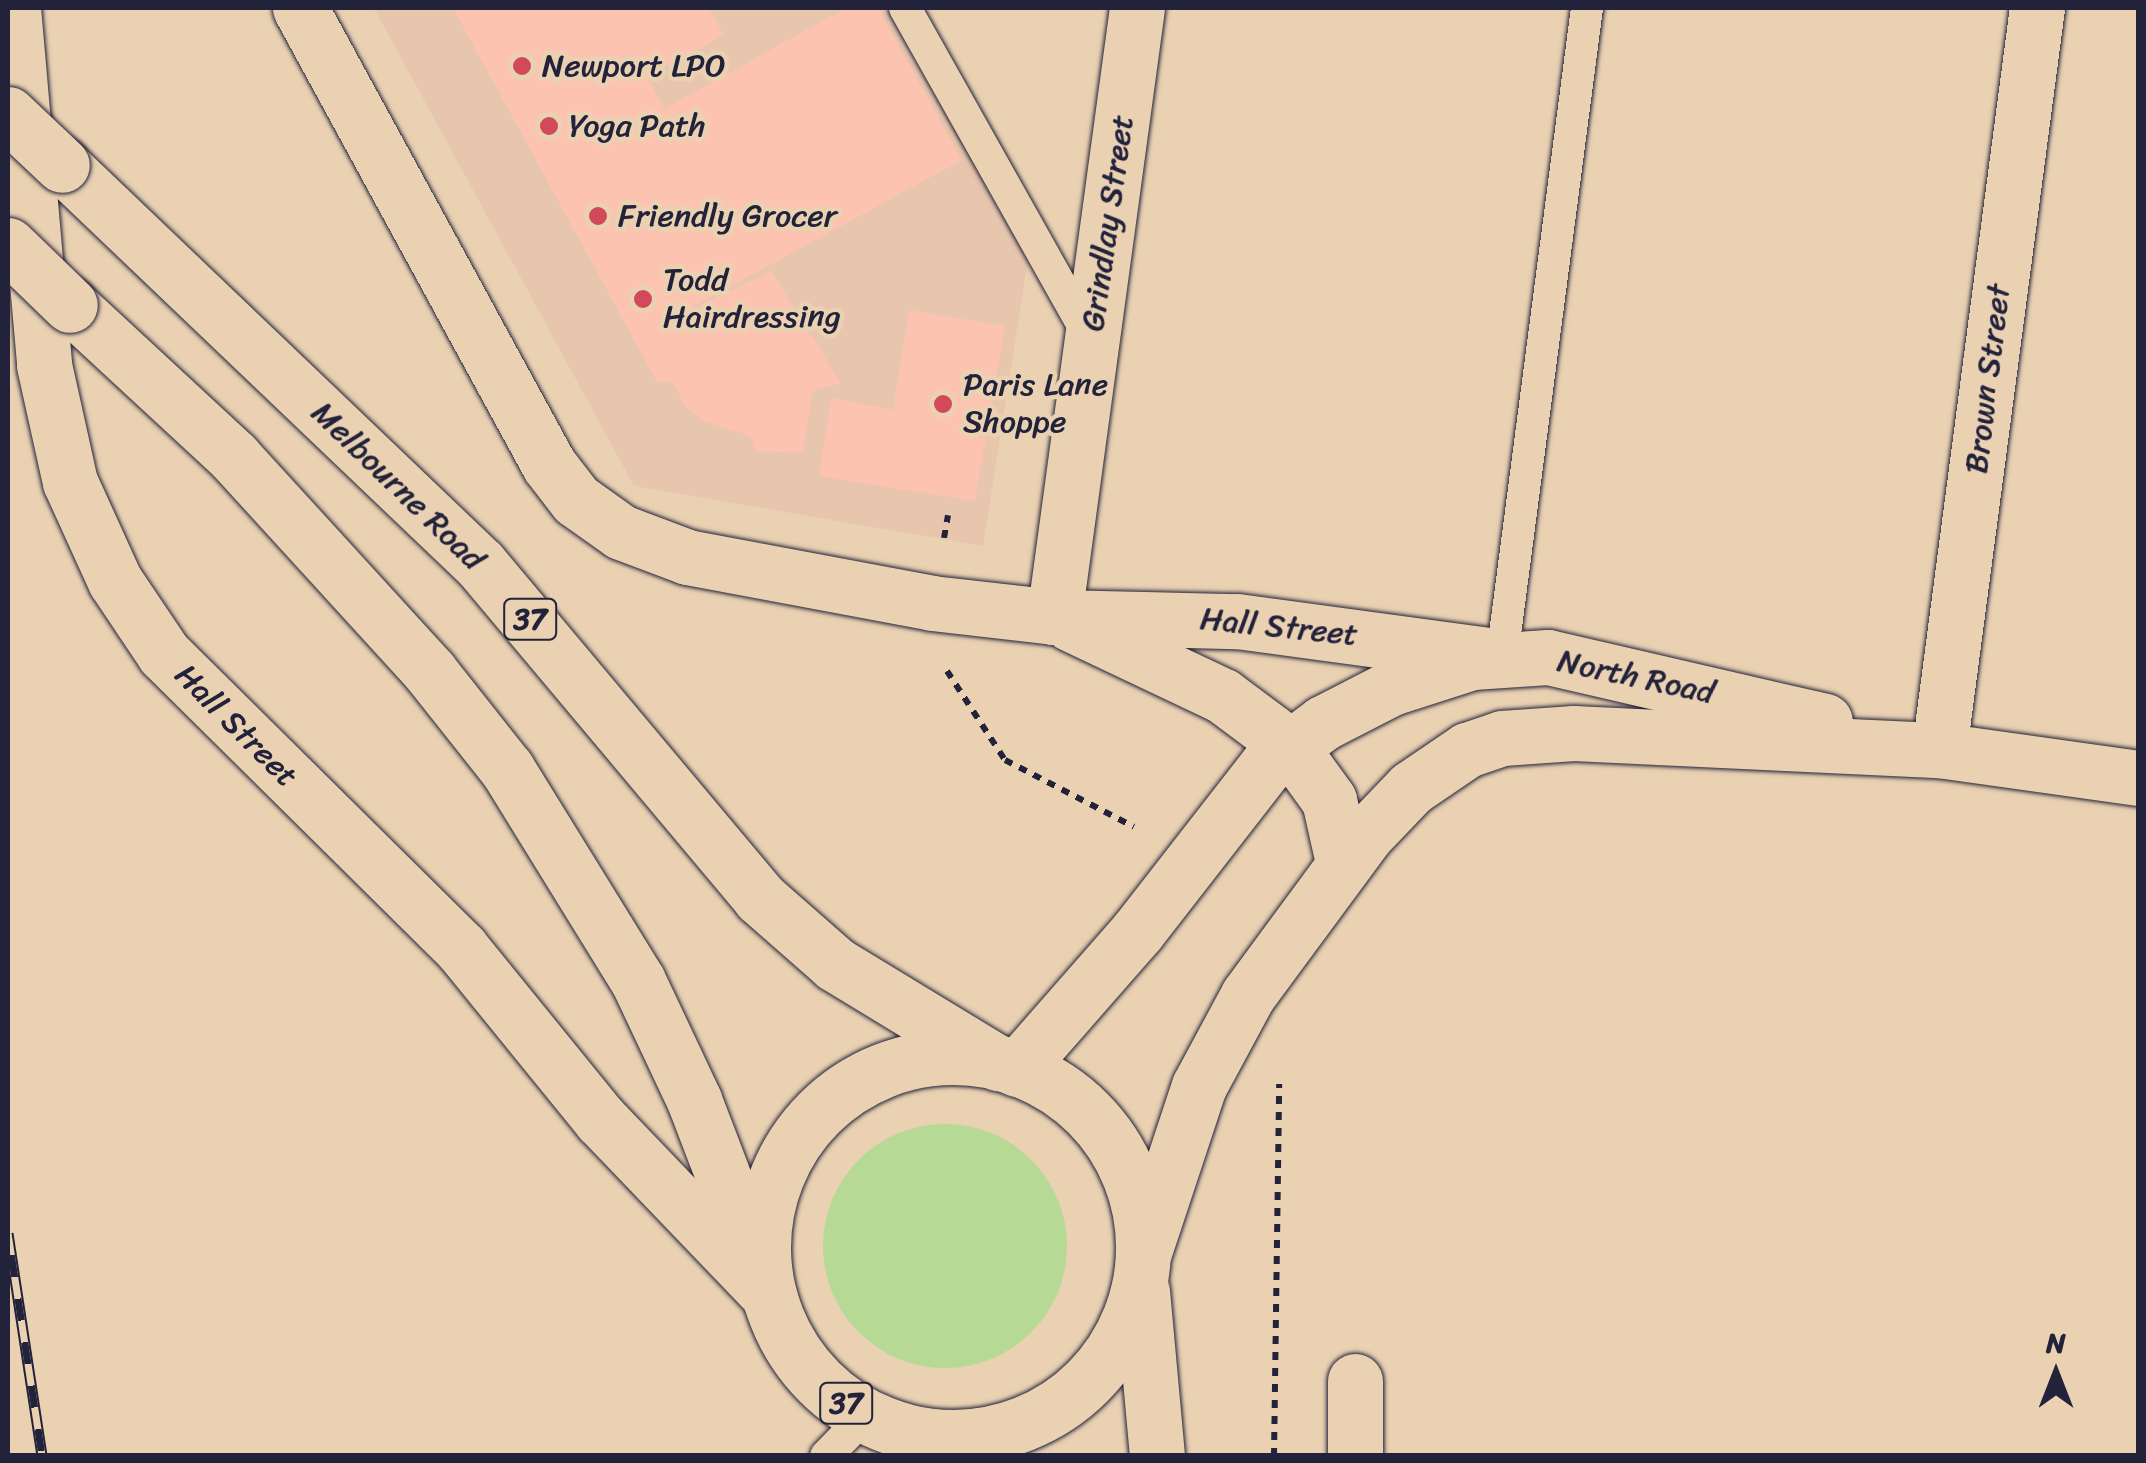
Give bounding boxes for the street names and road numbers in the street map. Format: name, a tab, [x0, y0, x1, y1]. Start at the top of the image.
street label: Grindlay Street	[1074, 112, 1142, 334]
street label: Brown Street	[1957, 282, 2019, 476]
street label: Melbourne Road	[303, 394, 493, 578]
road number: 37	[502, 594, 558, 644]
street label: Hall Street	[1198, 600, 1360, 654]
street label: North Road	[1554, 642, 1718, 712]
street label: Hall Street	[166, 656, 306, 796]
road number: 37	[818, 1378, 874, 1428]

